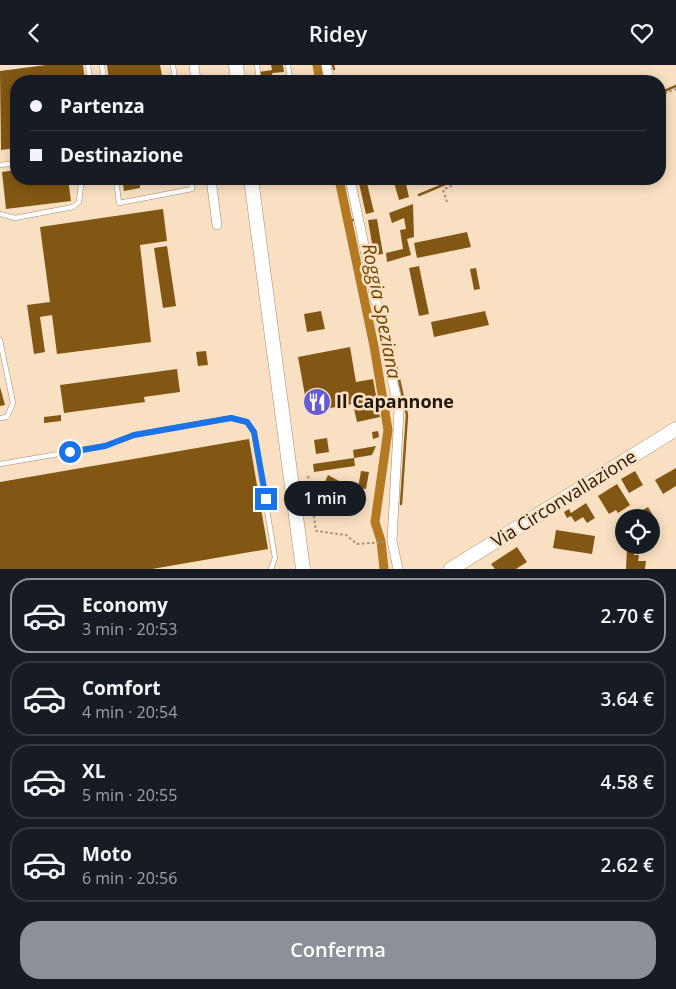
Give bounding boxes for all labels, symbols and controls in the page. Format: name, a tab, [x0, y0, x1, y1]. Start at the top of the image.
text: Ridey	[309, 18, 367, 48]
icon: back	[20, 19, 48, 47]
icon: heart	[628, 19, 656, 47]
text: Partenza	[60, 93, 145, 119]
text: Destinazione	[60, 142, 183, 168]
water label: Roggia Speziana	[356, 241, 408, 381]
restaurant icon: Il Capannone	[302, 387, 332, 417]
place label: Il Capannone	[336, 389, 454, 413]
route start	[59, 441, 81, 463]
street label: Via Circonvallazione	[486, 444, 641, 553]
callout: 1 min	[284, 481, 366, 517]
text: 1 min	[303, 487, 347, 509]
route end	[255, 488, 277, 510]
map controls	[615, 509, 660, 554]
button: locate	[615, 509, 660, 554]
text: Economy	[82, 592, 168, 618]
icon: car	[22, 593, 67, 638]
text: 2.70 €	[600, 603, 654, 629]
text: 3 min · 20:53	[82, 618, 177, 640]
text: Comfort	[82, 675, 161, 701]
icon: car	[22, 676, 67, 721]
text: 3.64 €	[600, 686, 654, 712]
text: 4 min · 20:54	[82, 701, 177, 723]
text: XL	[82, 758, 105, 784]
icon: car	[22, 759, 67, 804]
text: 4.58 €	[600, 769, 654, 795]
text: 5 min · 20:55	[82, 784, 177, 806]
text: Moto	[82, 841, 132, 867]
icon: car	[22, 842, 67, 887]
text: 2.62 €	[600, 852, 654, 878]
text: 6 min · 20:56	[82, 867, 177, 889]
button: Conferma	[20, 921, 656, 979]

